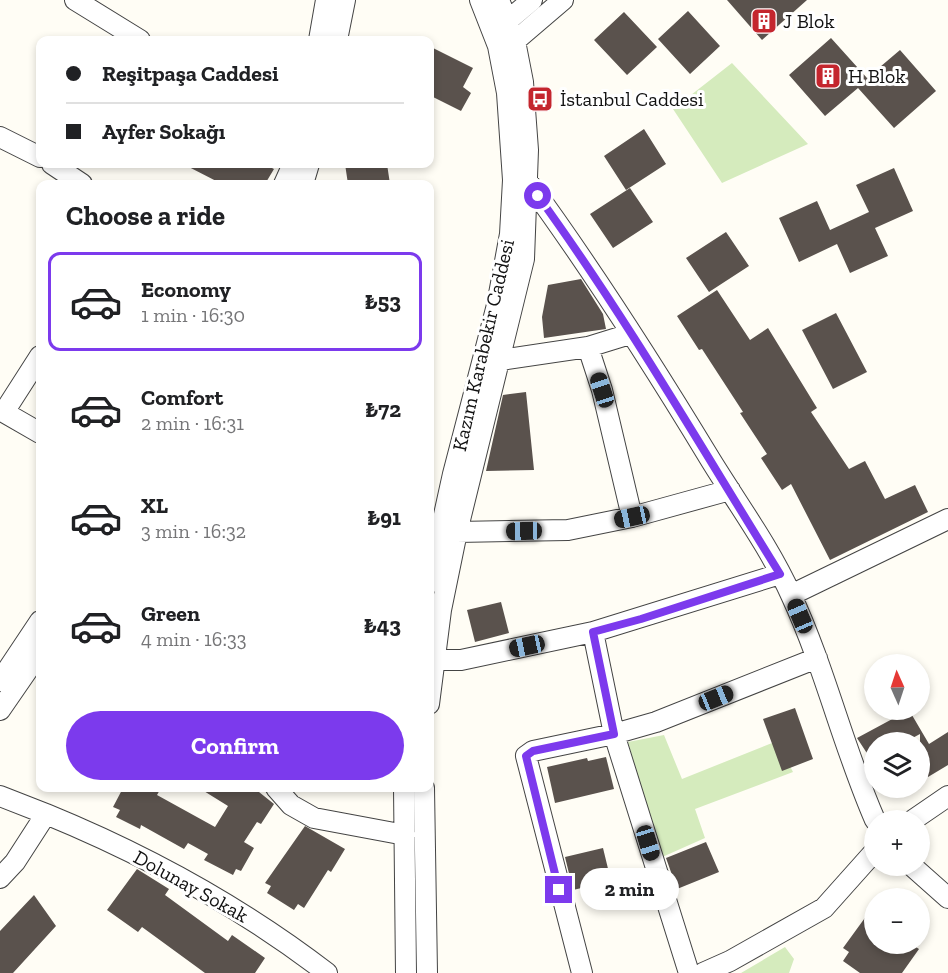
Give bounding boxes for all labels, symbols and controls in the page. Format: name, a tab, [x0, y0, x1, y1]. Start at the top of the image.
building icon: J Blok	[749, 6, 779, 36]
place label: J Blok	[783, 9, 835, 33]
text: Reşitpaşa Caddesi	[102, 60, 279, 87]
building icon: H Blok	[813, 61, 843, 91]
place label: H Blok	[848, 64, 906, 88]
bus stop icon: İstanbul Caddesi	[525, 84, 555, 114]
place label: İstanbul Caddesi	[560, 87, 704, 111]
text: Ayfer Sokağı	[102, 118, 225, 145]
route start	[524, 182, 551, 209]
text: Choose a ride	[66, 200, 225, 232]
street label: Kazım Karabekir Caddesi	[447, 236, 519, 453]
icon: car	[69, 275, 123, 329]
text: Economy	[141, 276, 231, 303]
text: ₺53	[364, 288, 401, 315]
text: 1 min · 16:30	[141, 303, 245, 327]
car	[588, 370, 616, 410]
icon: car	[69, 383, 123, 437]
text: Comfort	[141, 384, 223, 411]
text: ₺72	[365, 396, 401, 423]
text: 2 min · 16:31	[141, 411, 244, 435]
icon: car	[69, 491, 123, 545]
text: XL	[141, 492, 168, 519]
text: ₺91	[367, 504, 401, 531]
car	[613, 504, 651, 530]
text: 3 min · 16:32	[141, 519, 246, 543]
car	[506, 522, 542, 540]
car	[785, 596, 815, 636]
icon: car	[69, 599, 123, 653]
text: Green	[141, 600, 200, 627]
text: ₺43	[363, 612, 401, 639]
text: 4 min · 16:33	[141, 627, 246, 651]
car	[508, 633, 546, 659]
north arrow	[864, 654, 930, 720]
map controls	[864, 654, 930, 954]
car	[696, 683, 736, 713]
button: Confirm	[66, 711, 404, 780]
button: layers	[864, 732, 930, 798]
button: +	[864, 810, 930, 876]
car	[634, 823, 662, 863]
street label: Dolunay Sokak	[130, 845, 253, 928]
callout: 2 min	[580, 869, 679, 911]
route end	[545, 876, 572, 903]
text: 2 min	[605, 877, 654, 901]
button: −	[864, 888, 930, 954]

